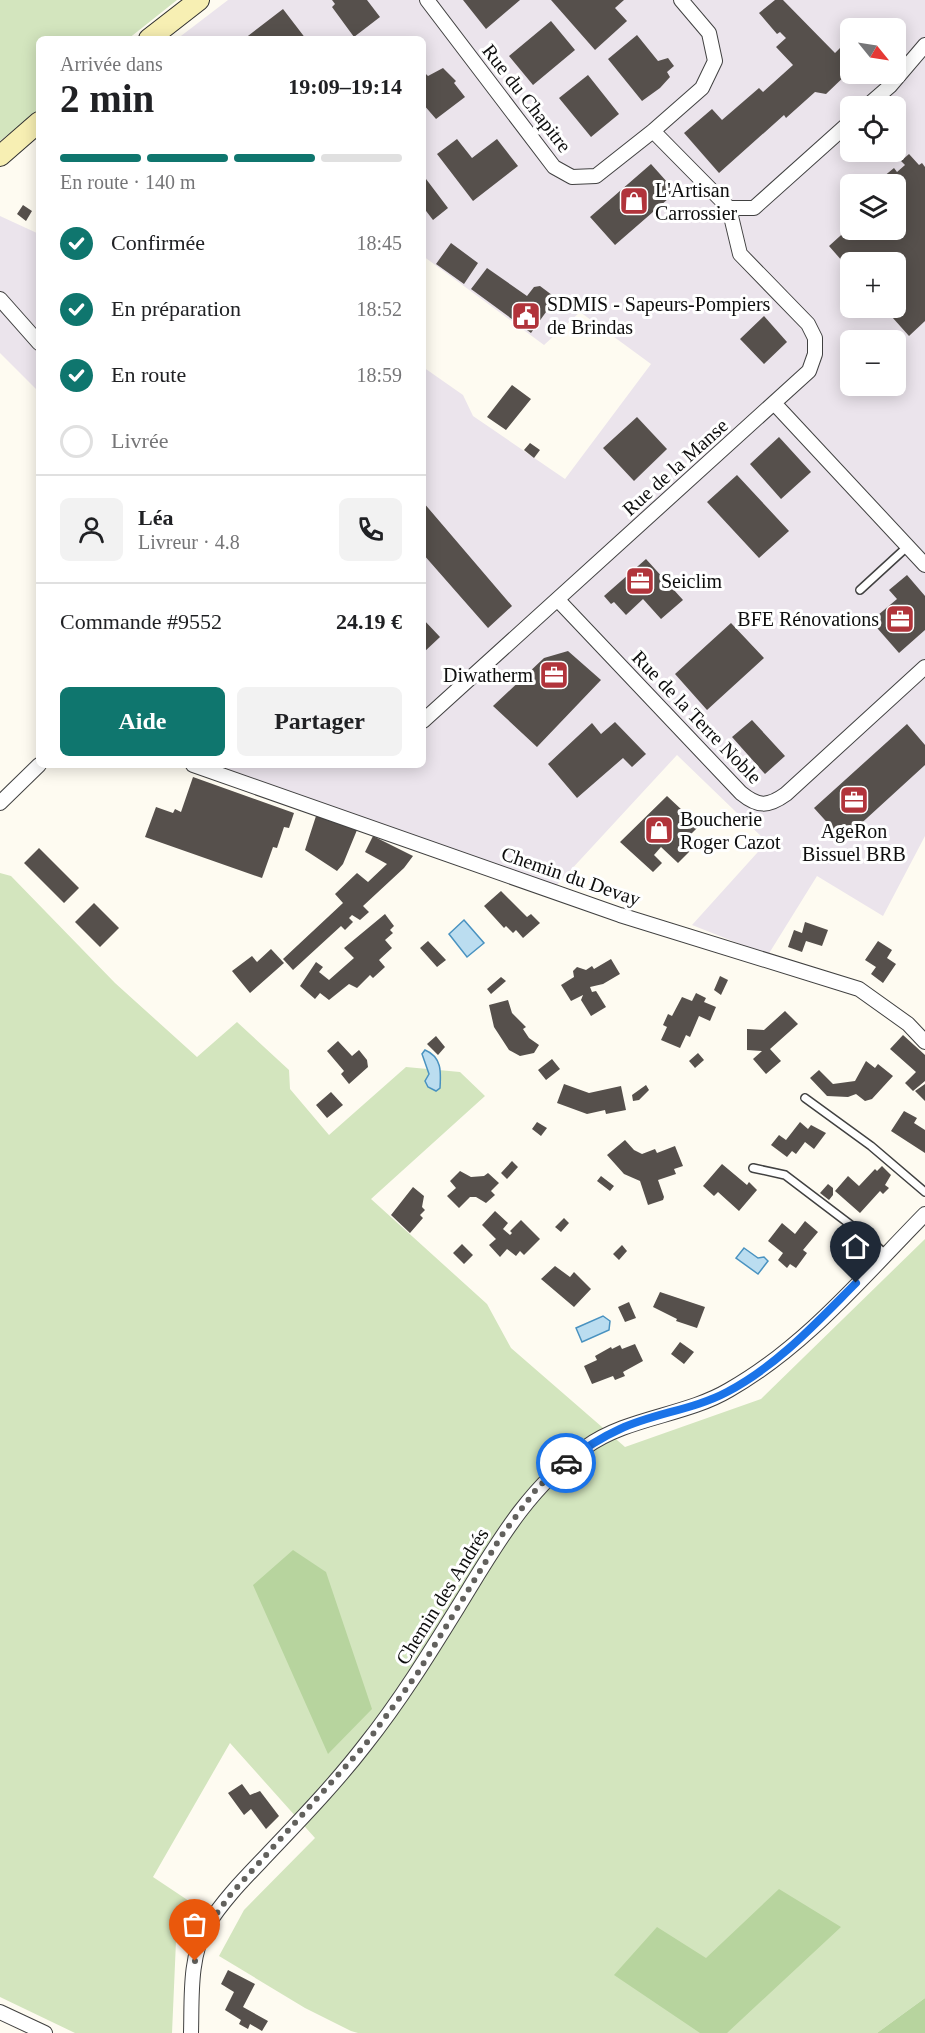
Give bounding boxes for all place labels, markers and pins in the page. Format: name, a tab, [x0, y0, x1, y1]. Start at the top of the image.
place label: L'Artisan Carrossier	[655, 179, 738, 224]
shop icon: L'Artisan Carrossier	[618, 185, 650, 217]
place label: SDMIS - Sapeurs-Pompiers de Brindas	[547, 293, 771, 338]
public building icon: SDMIS - Sapeurs-Pompiers de Brindas	[510, 300, 542, 332]
office icon: Seiclim	[624, 565, 656, 597]
place label: Seiclim	[661, 570, 723, 592]
office icon: BFE Rénovations	[884, 603, 916, 635]
place label: BFE Rénovations	[737, 608, 879, 630]
office icon: Diwatherm	[538, 659, 570, 691]
place label: Diwatherm	[443, 664, 533, 686]
office icon: AgeRon Bissuel BRB	[838, 784, 870, 816]
place label: Boucherie Roger Cazot	[680, 808, 781, 854]
shop icon: Boucherie Roger Cazot	[643, 814, 675, 846]
place label: AgeRon Bissuel BRB	[802, 820, 906, 865]
pin	[830, 1221, 881, 1283]
pin	[169, 1899, 220, 1961]

